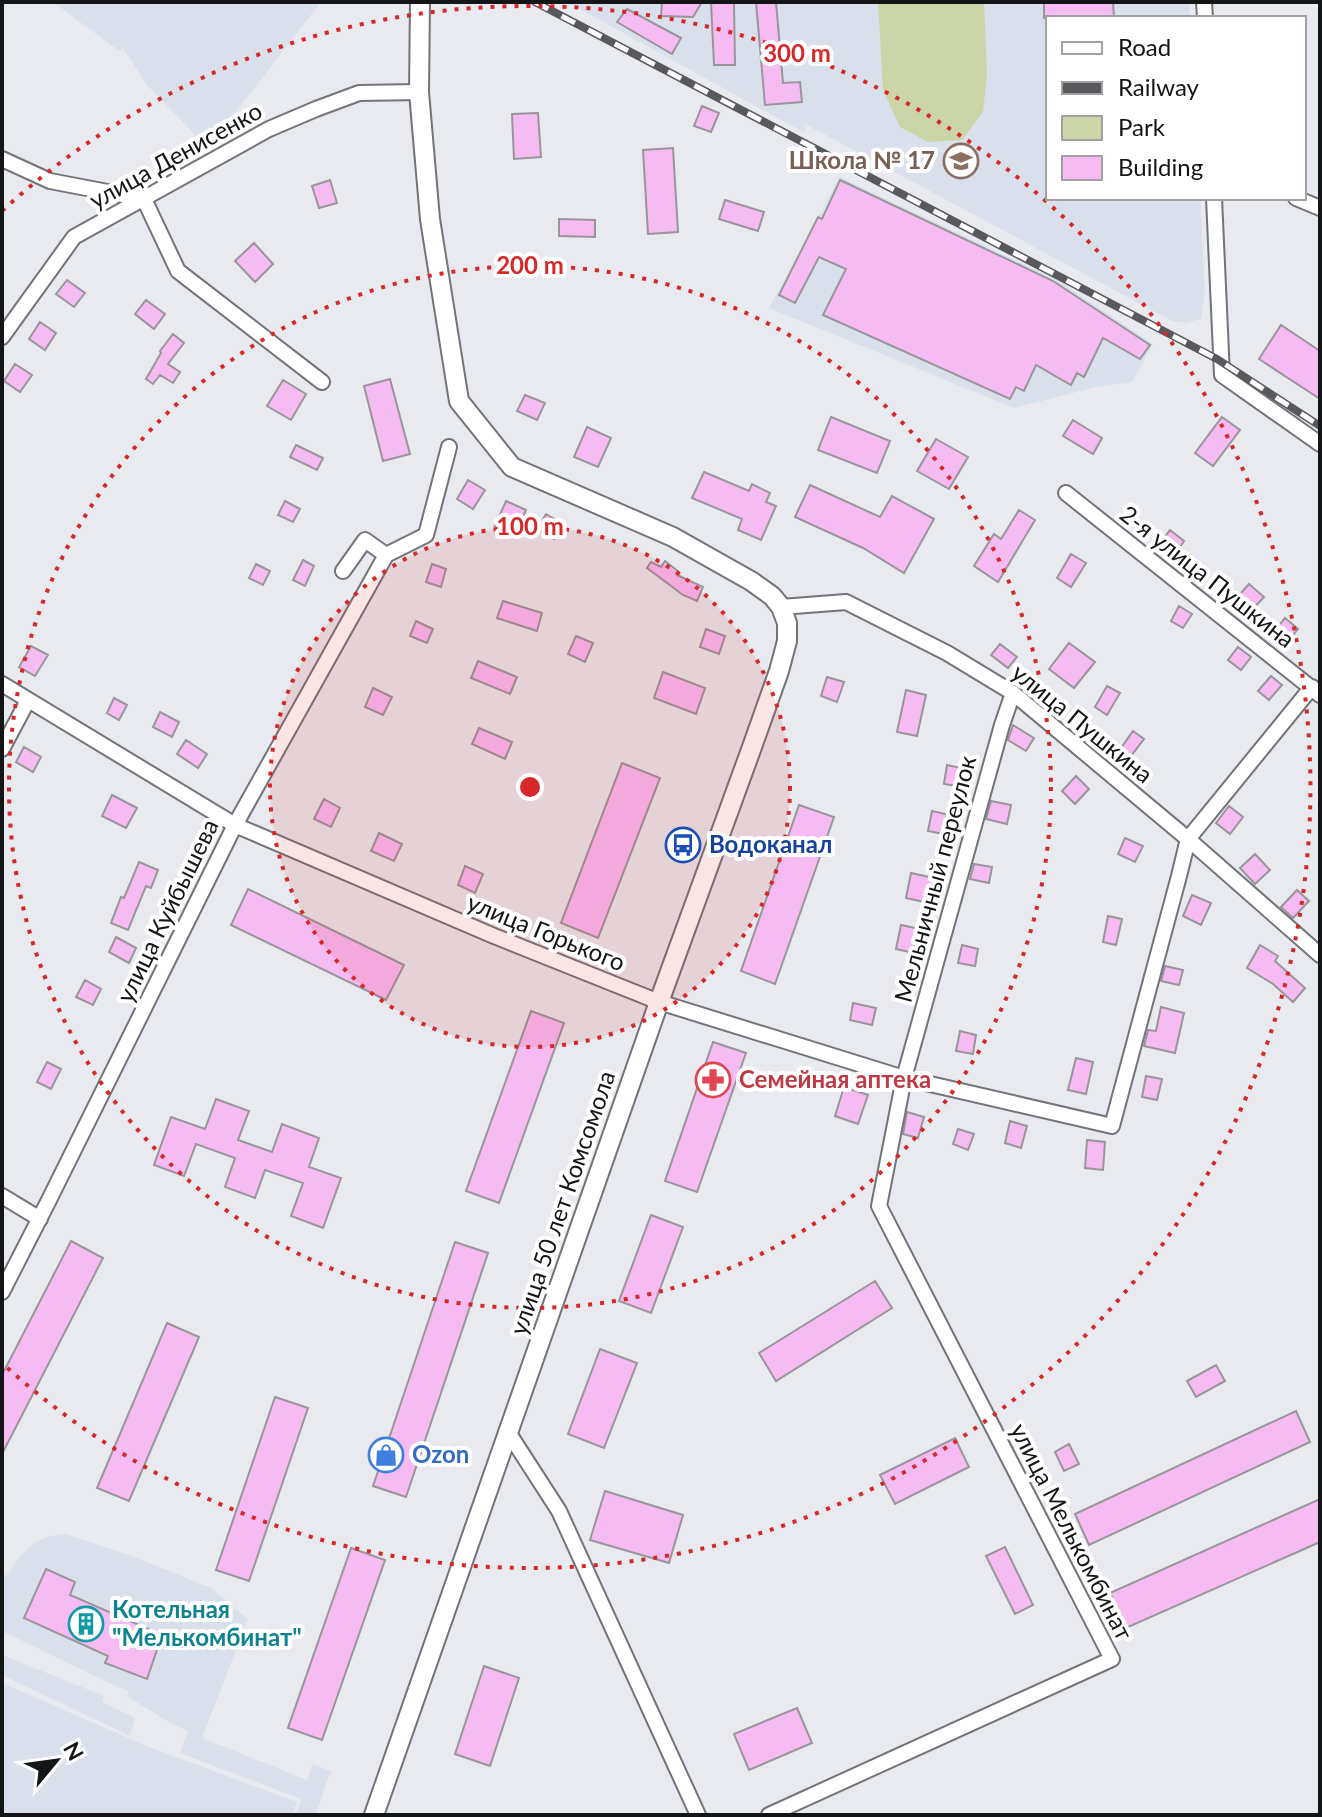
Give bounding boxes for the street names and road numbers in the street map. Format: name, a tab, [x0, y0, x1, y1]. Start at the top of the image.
street label: улица Денисенко	[84, 95, 267, 214]
street label: 2-я улица Пушкина	[1115, 499, 1301, 653]
street label: улица Пушкина	[1007, 657, 1159, 788]
street label: Мельничный переулок	[888, 752, 982, 1005]
street label: улица Куйбышева	[110, 814, 224, 1007]
street label: улица Горького	[463, 887, 630, 976]
street label: улица 50 лет Комсомола	[503, 1067, 620, 1338]
street label: улица Мелькомбинат	[1005, 1418, 1140, 1645]

